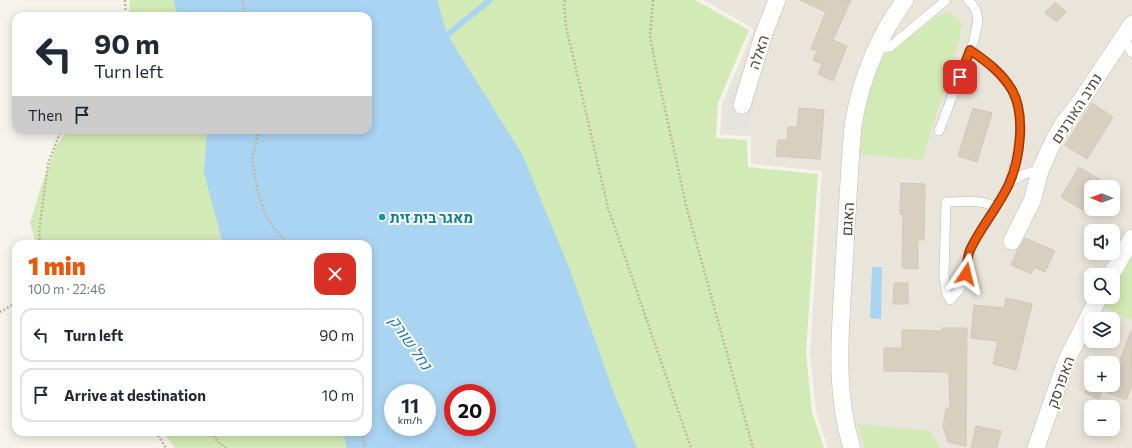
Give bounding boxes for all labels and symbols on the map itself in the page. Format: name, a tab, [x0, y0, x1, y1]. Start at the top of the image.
street label: האלה	[744, 33, 772, 71]
pin	[943, 60, 977, 94]
street label: נתיב האורנים	[1047, 70, 1105, 146]
north arrow	[1084, 180, 1120, 216]
street label: האגם	[837, 202, 857, 236]
place label: מאגר בית זית	[390, 208, 473, 226]
marker: מאגר בית זית	[377, 212, 387, 222]
position arrow	[945, 253, 987, 295]
water label: נחל שורק	[385, 311, 437, 374]
street label: האפרסק	[1042, 354, 1078, 410]
speed limit sign: 20	[444, 384, 496, 436]

